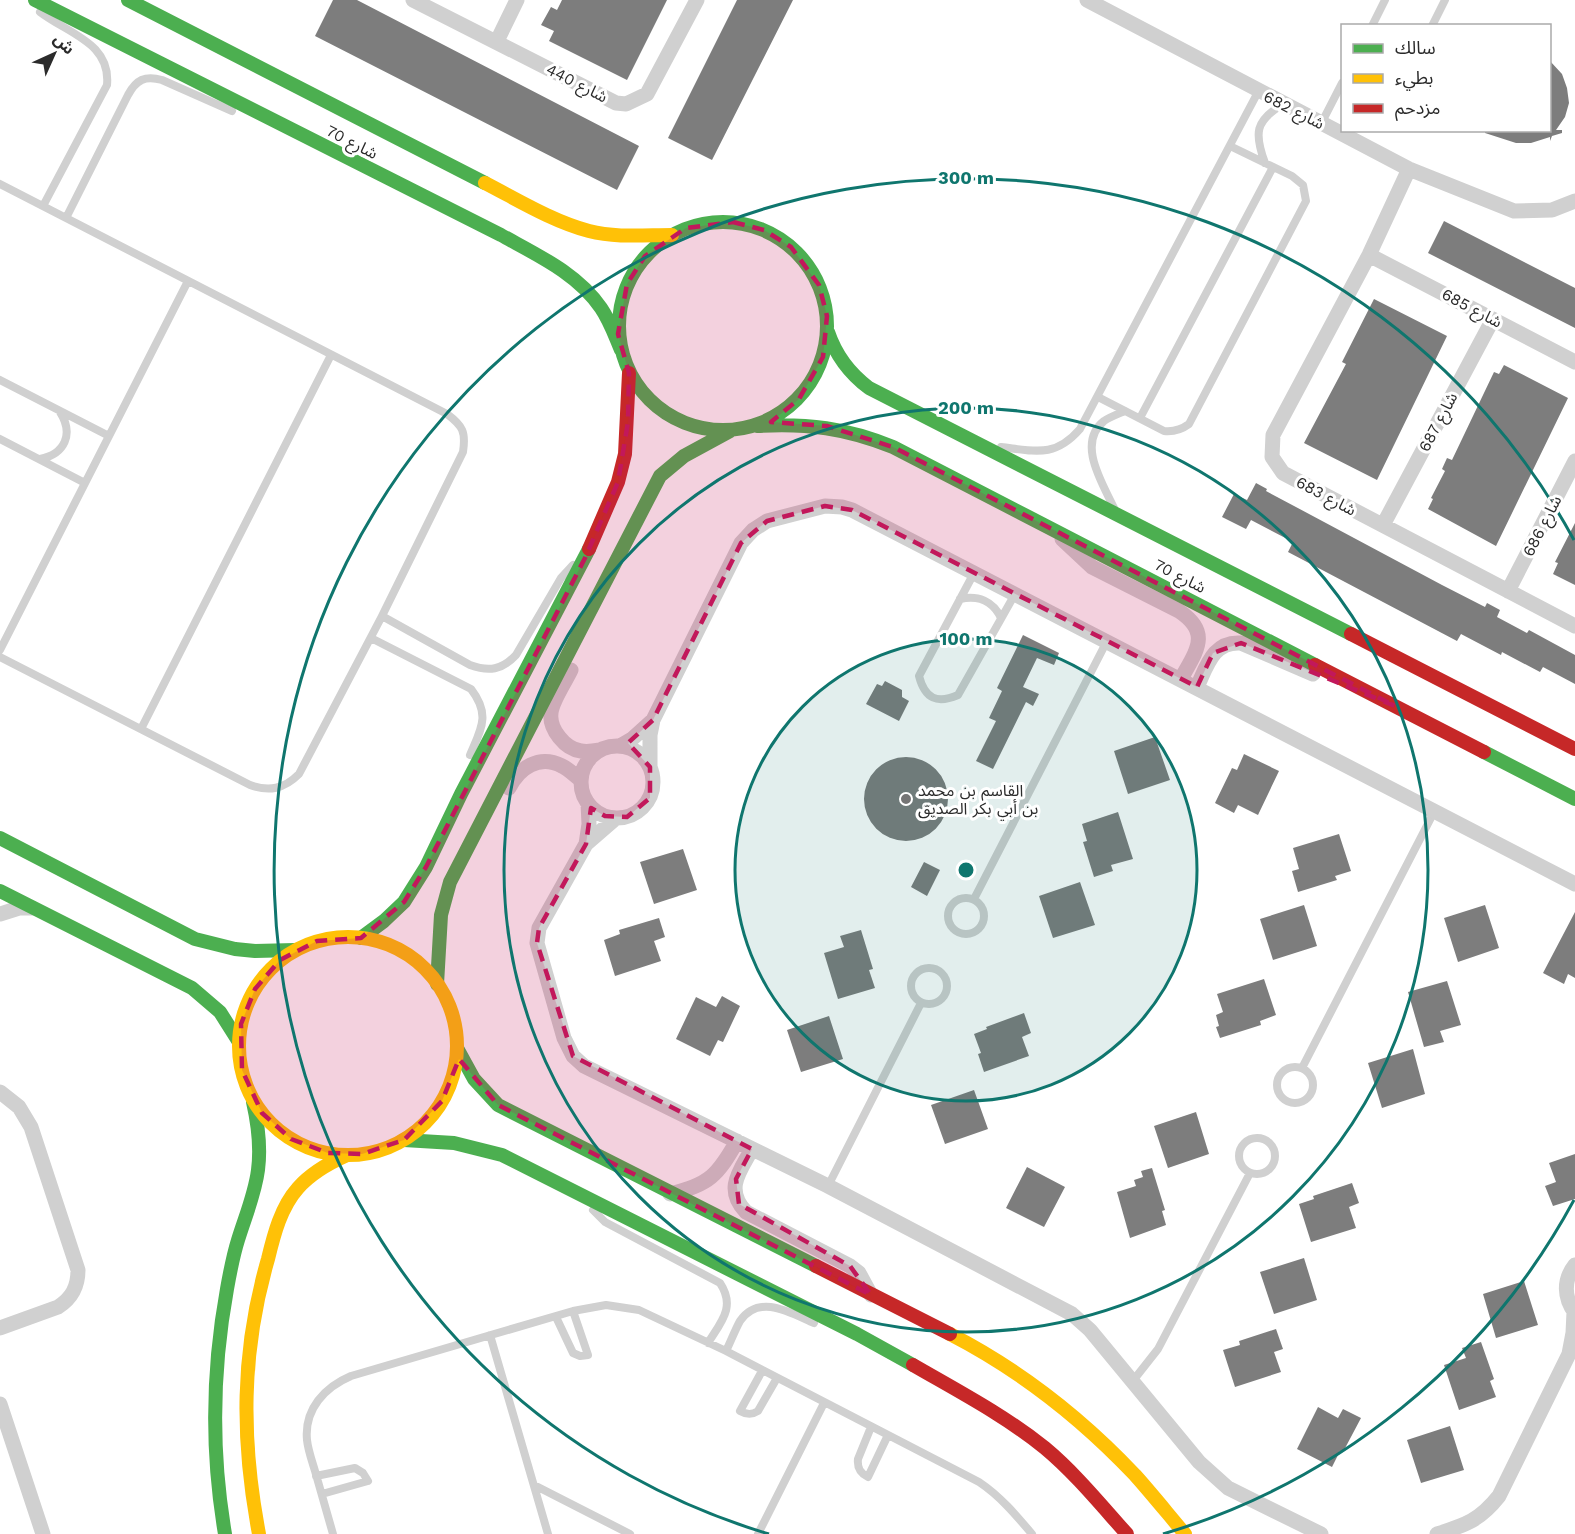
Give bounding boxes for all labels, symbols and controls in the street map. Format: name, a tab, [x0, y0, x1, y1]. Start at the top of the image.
north arrow	[24, 24, 84, 84]
legend	[1341, 24, 1551, 132]
text: ش	[50, 29, 79, 58]
text: سالك	[1395, 37, 1436, 58]
street label: شارع 440	[542, 60, 611, 109]
text: بطيء	[1395, 67, 1433, 91]
street label: شارع 682	[1259, 87, 1328, 136]
text: مزدحم	[1395, 97, 1440, 121]
street label: شارع 70	[322, 121, 381, 166]
text: 300 m	[938, 167, 994, 188]
street label: شارع 685	[1437, 284, 1505, 334]
street label: شارع 687	[1414, 389, 1464, 456]
text: 200 m	[938, 397, 994, 418]
street label: شارع 683	[1291, 472, 1359, 522]
street label: شارع 686	[1519, 492, 1568, 561]
street label: شارع 70	[1150, 555, 1209, 600]
text: 100 m	[939, 628, 993, 649]
place label: القاسم بن محمد بن أبي بكر الصديق	[918, 781, 1038, 820]
marker: القاسم بن محمد بن أبي بكر الصديق	[899, 792, 913, 806]
centre of rings	[956, 860, 976, 880]

